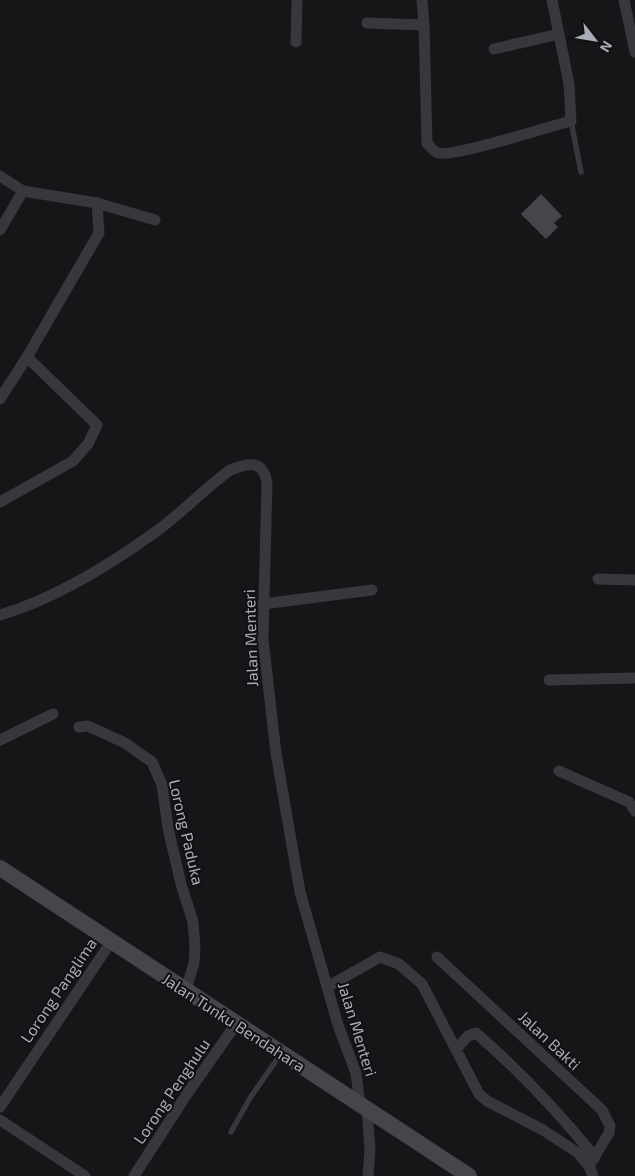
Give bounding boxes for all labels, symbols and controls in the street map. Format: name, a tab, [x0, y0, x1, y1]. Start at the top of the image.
north arrow	[570, 15, 620, 65]
text: N	[597, 38, 616, 56]
street label: Jalan Menteri	[239, 589, 261, 687]
street label: Lorong Paduka	[166, 777, 208, 887]
street label: Lorong Panglima	[16, 934, 100, 1046]
street label: Jalan Tunku Bendahara	[159, 969, 309, 1075]
street label: Jalan Menteri	[335, 980, 381, 1078]
street label: Jalan Bakti	[515, 1007, 585, 1073]
street label: Lorong Penghulu	[129, 1035, 213, 1147]

